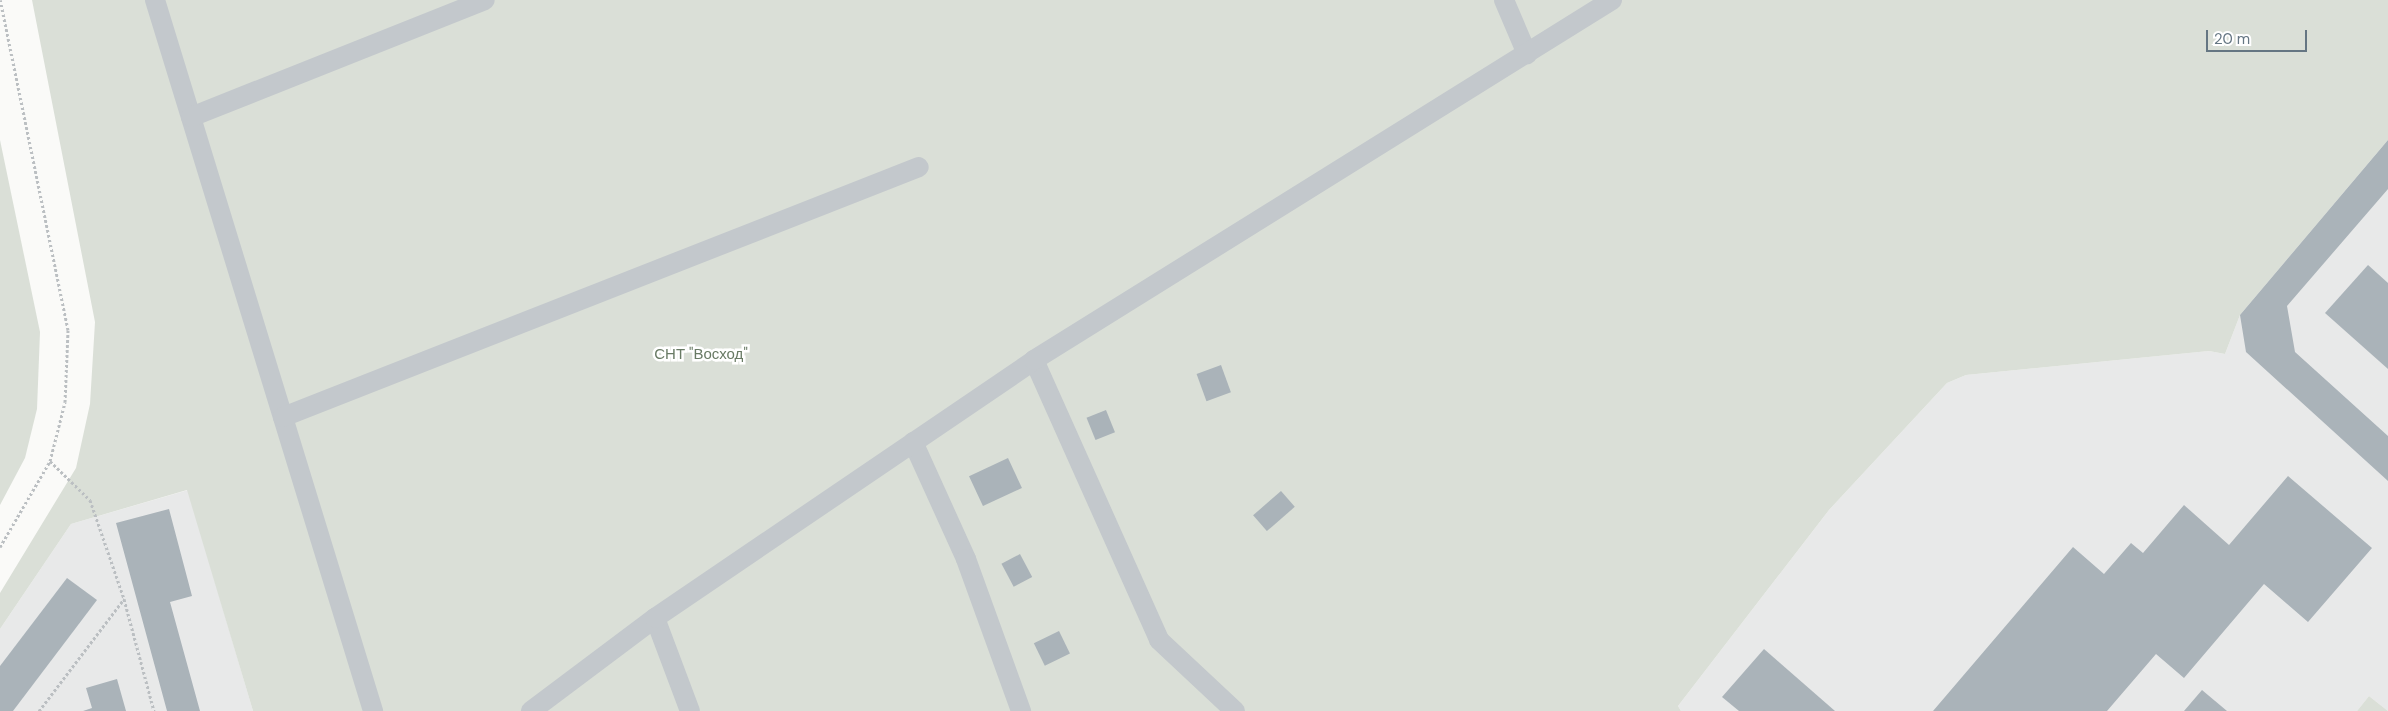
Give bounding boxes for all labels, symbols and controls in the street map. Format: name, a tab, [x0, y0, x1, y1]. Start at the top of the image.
scale bar	[2208, 20, 2309, 52]
text: 20 m	[2214, 29, 2250, 49]
park label: СНТ "Восход"	[654, 346, 748, 364]

